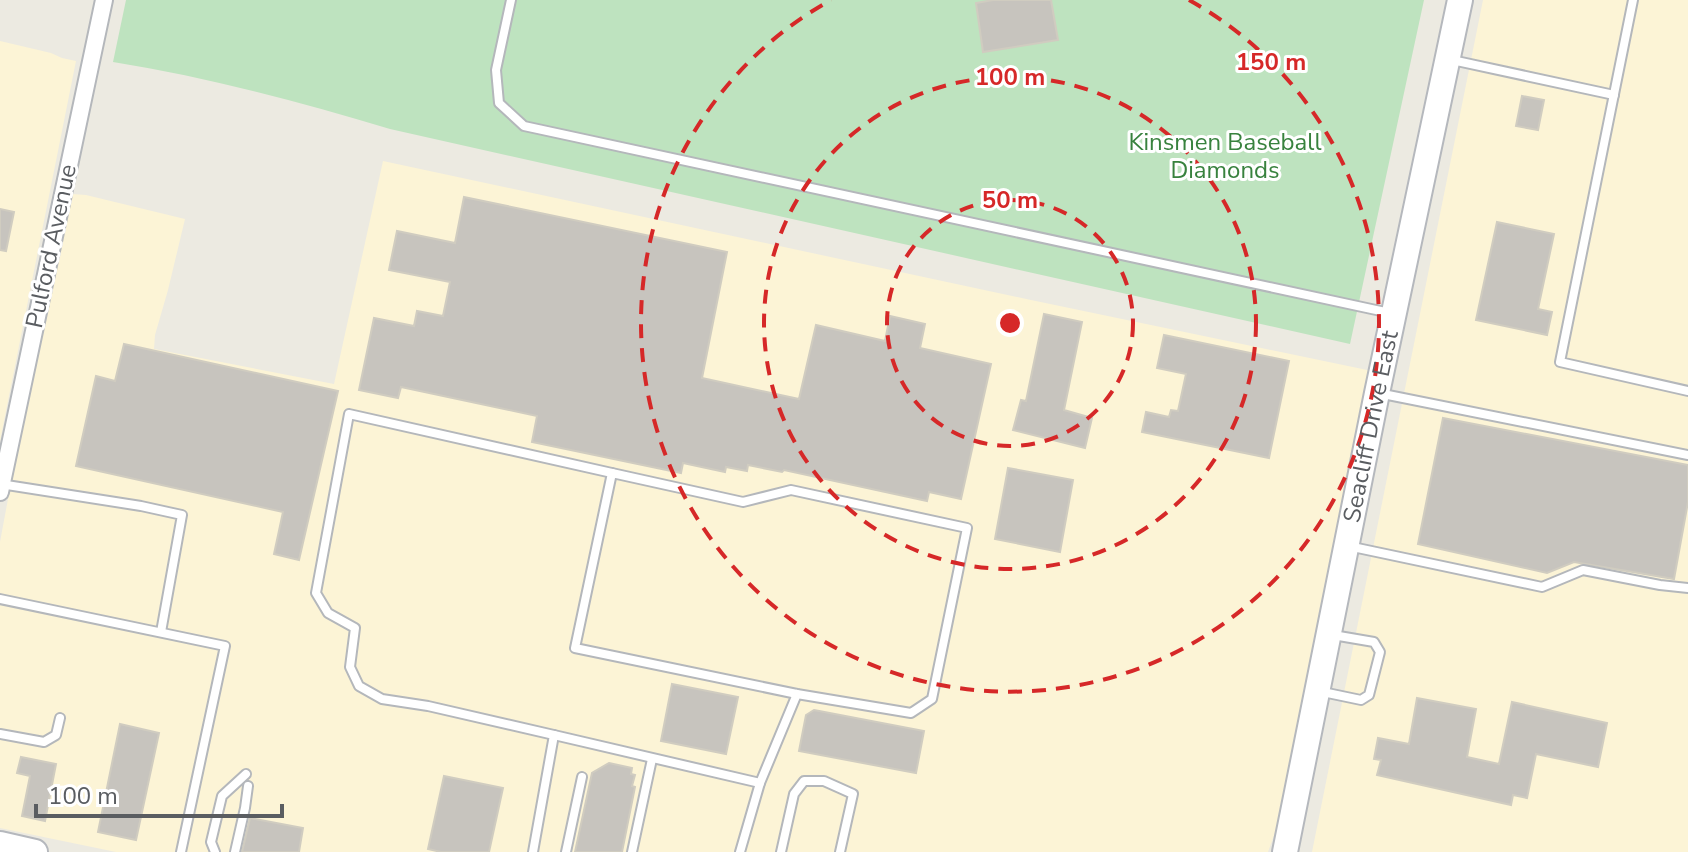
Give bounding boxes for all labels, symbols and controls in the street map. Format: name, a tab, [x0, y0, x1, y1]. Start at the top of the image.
text: 150 m	[1236, 46, 1306, 78]
text: 100 m	[975, 61, 1045, 93]
park label: Kinsmen Baseball Diamonds	[1128, 126, 1322, 186]
street label: Pulford Avenue	[18, 161, 84, 331]
text: 50 m	[982, 184, 1038, 216]
centre of rings	[996, 309, 1024, 337]
street label: Seacliff Drive East	[1335, 327, 1406, 525]
scale bar	[36, 768, 282, 818]
text: 100 m	[48, 780, 118, 812]

